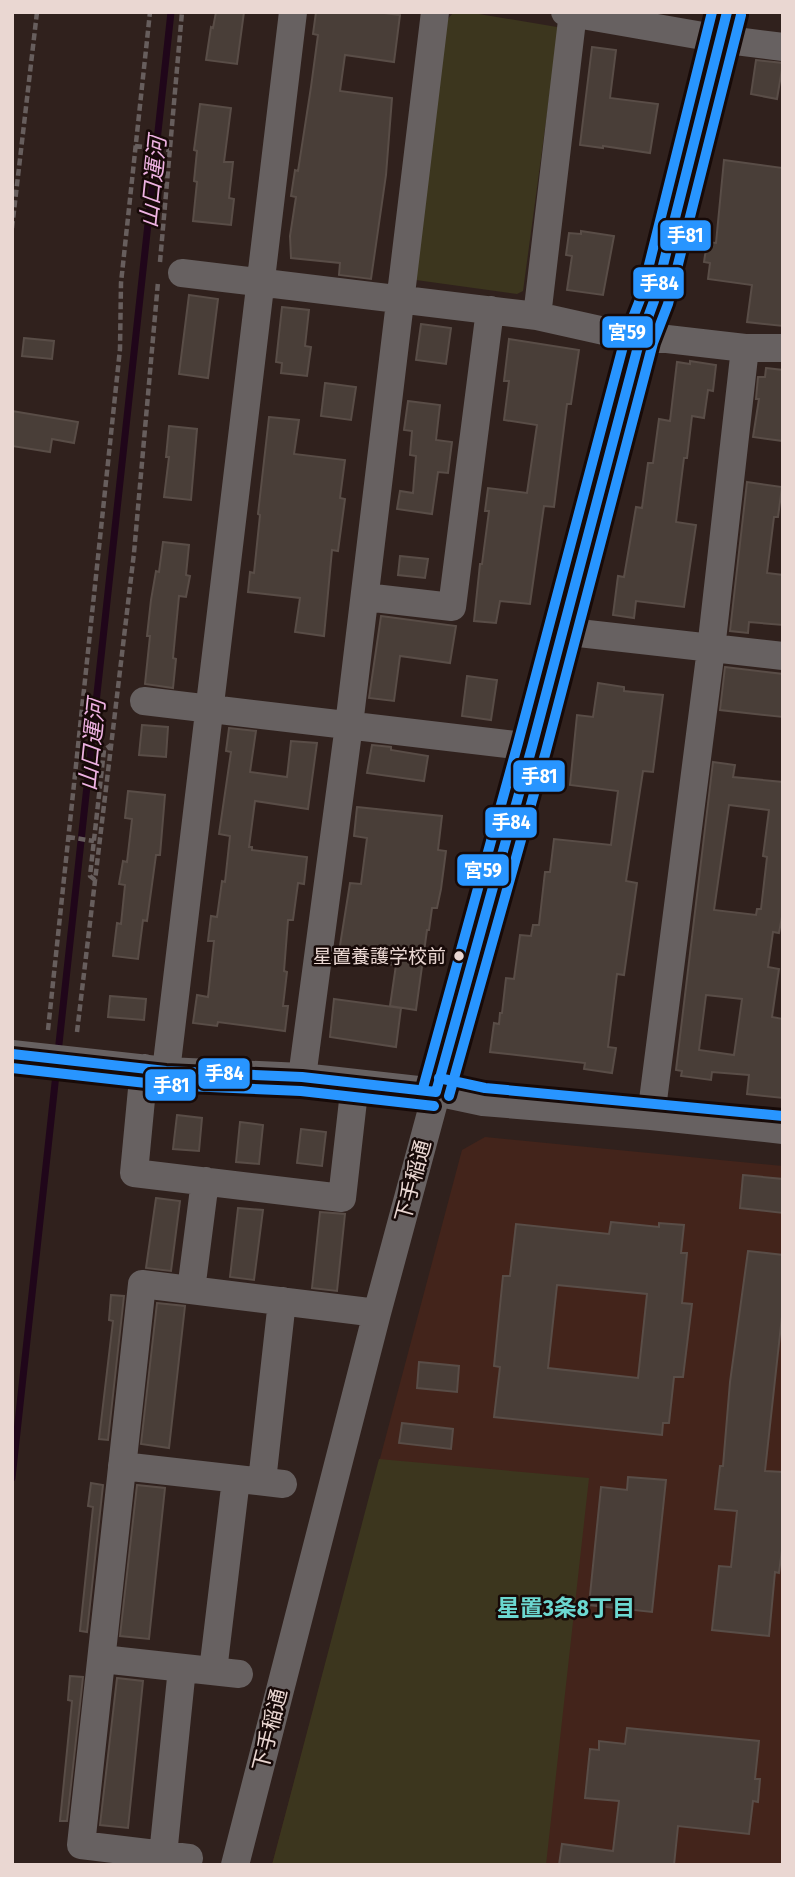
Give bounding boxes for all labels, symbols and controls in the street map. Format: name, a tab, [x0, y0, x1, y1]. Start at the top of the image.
water label: 山口運河	[134, 131, 172, 229]
line badge: 手81	[659, 219, 712, 252]
text: 手81	[667, 224, 703, 247]
line badge: 手84	[632, 266, 685, 300]
text: 手84	[640, 272, 679, 295]
line badge: 宮59	[601, 315, 654, 349]
text: 宮59	[608, 321, 646, 344]
water label: 山口運河	[73, 694, 111, 792]
line badge: 手81	[512, 759, 566, 793]
text: 手81	[521, 765, 557, 788]
line badge: 手84	[484, 806, 538, 839]
text: 手84	[492, 811, 531, 834]
line badge: 宮59	[456, 853, 510, 887]
text: 宮59	[464, 859, 502, 882]
place label: 星置養護学校前	[313, 945, 446, 968]
marker: 星置養護学校前	[452, 949, 466, 963]
line badge: 手84	[197, 1057, 251, 1090]
text: 手84	[205, 1062, 244, 1085]
line badge: 手81	[144, 1068, 197, 1102]
text: 手81	[153, 1074, 189, 1097]
street label: 下手稲通	[390, 1137, 436, 1225]
district label: 星置3条8丁目	[497, 1594, 635, 1622]
street label: 下手稲通	[247, 1686, 293, 1774]

